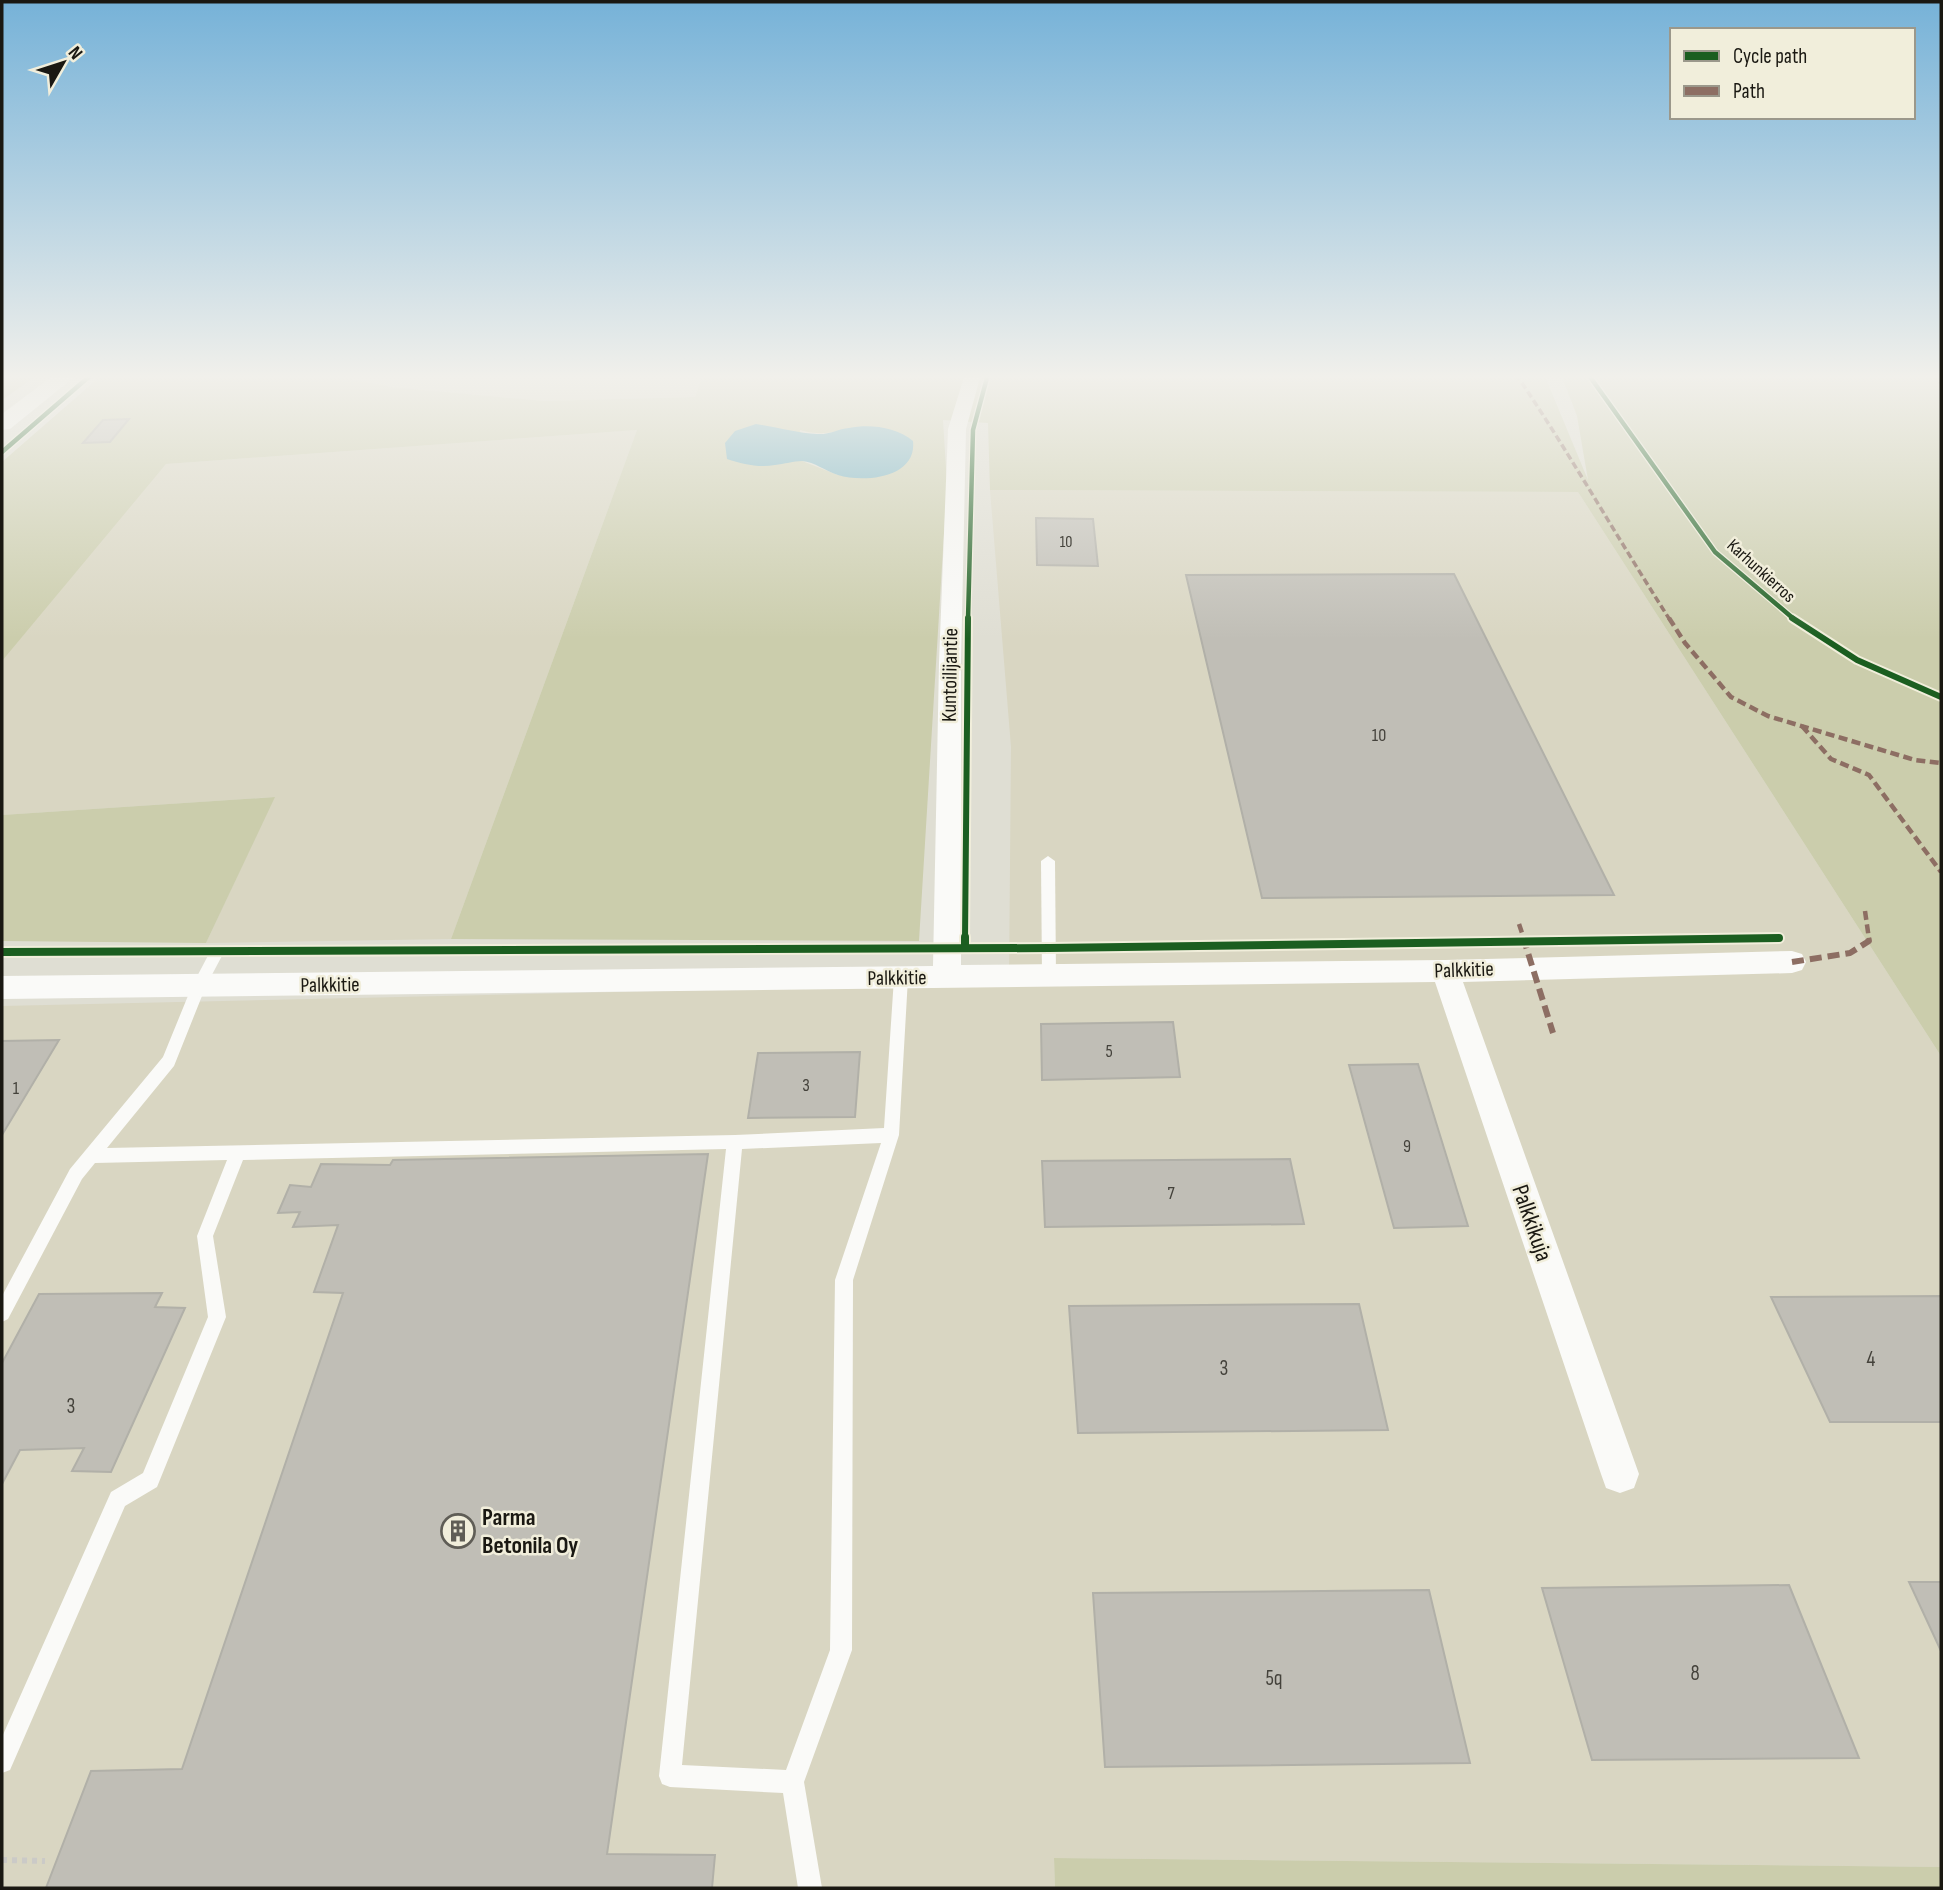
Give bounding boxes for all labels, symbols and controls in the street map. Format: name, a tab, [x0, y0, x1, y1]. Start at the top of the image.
north arrow	[28, 28, 98, 98]
legend	[1670, 28, 1915, 119]
text: N	[63, 42, 87, 64]
text: Cycle path	[1733, 44, 1807, 69]
text: Path	[1733, 79, 1765, 104]
house number: 10	[1060, 533, 1072, 552]
street label: Karhunkierros	[1723, 535, 1799, 607]
street label: Kuntoilijantie	[937, 628, 963, 722]
house number: 10	[1372, 725, 1386, 746]
street label: Palkkitie	[1434, 956, 1494, 984]
street label: Palkkitie	[867, 965, 927, 991]
street label: Palkkitie	[300, 972, 360, 998]
house number: 5	[1105, 1041, 1113, 1062]
house number: 3	[802, 1075, 810, 1096]
house number: 1	[13, 1078, 20, 1099]
house number: 9	[1403, 1136, 1411, 1157]
street label: Palkkikuja	[1505, 1181, 1559, 1265]
house number: 7	[1167, 1183, 1175, 1204]
house number: 4	[1867, 1347, 1876, 1372]
house number: 3	[1220, 1356, 1228, 1381]
house number: 3	[67, 1394, 75, 1419]
place label: Parma Betonila Oy	[482, 1503, 578, 1560]
building icon: Parma Betonila Oy	[439, 1512, 477, 1550]
house number: 8	[1690, 1661, 1700, 1686]
house number: 5q	[1265, 1666, 1283, 1691]

